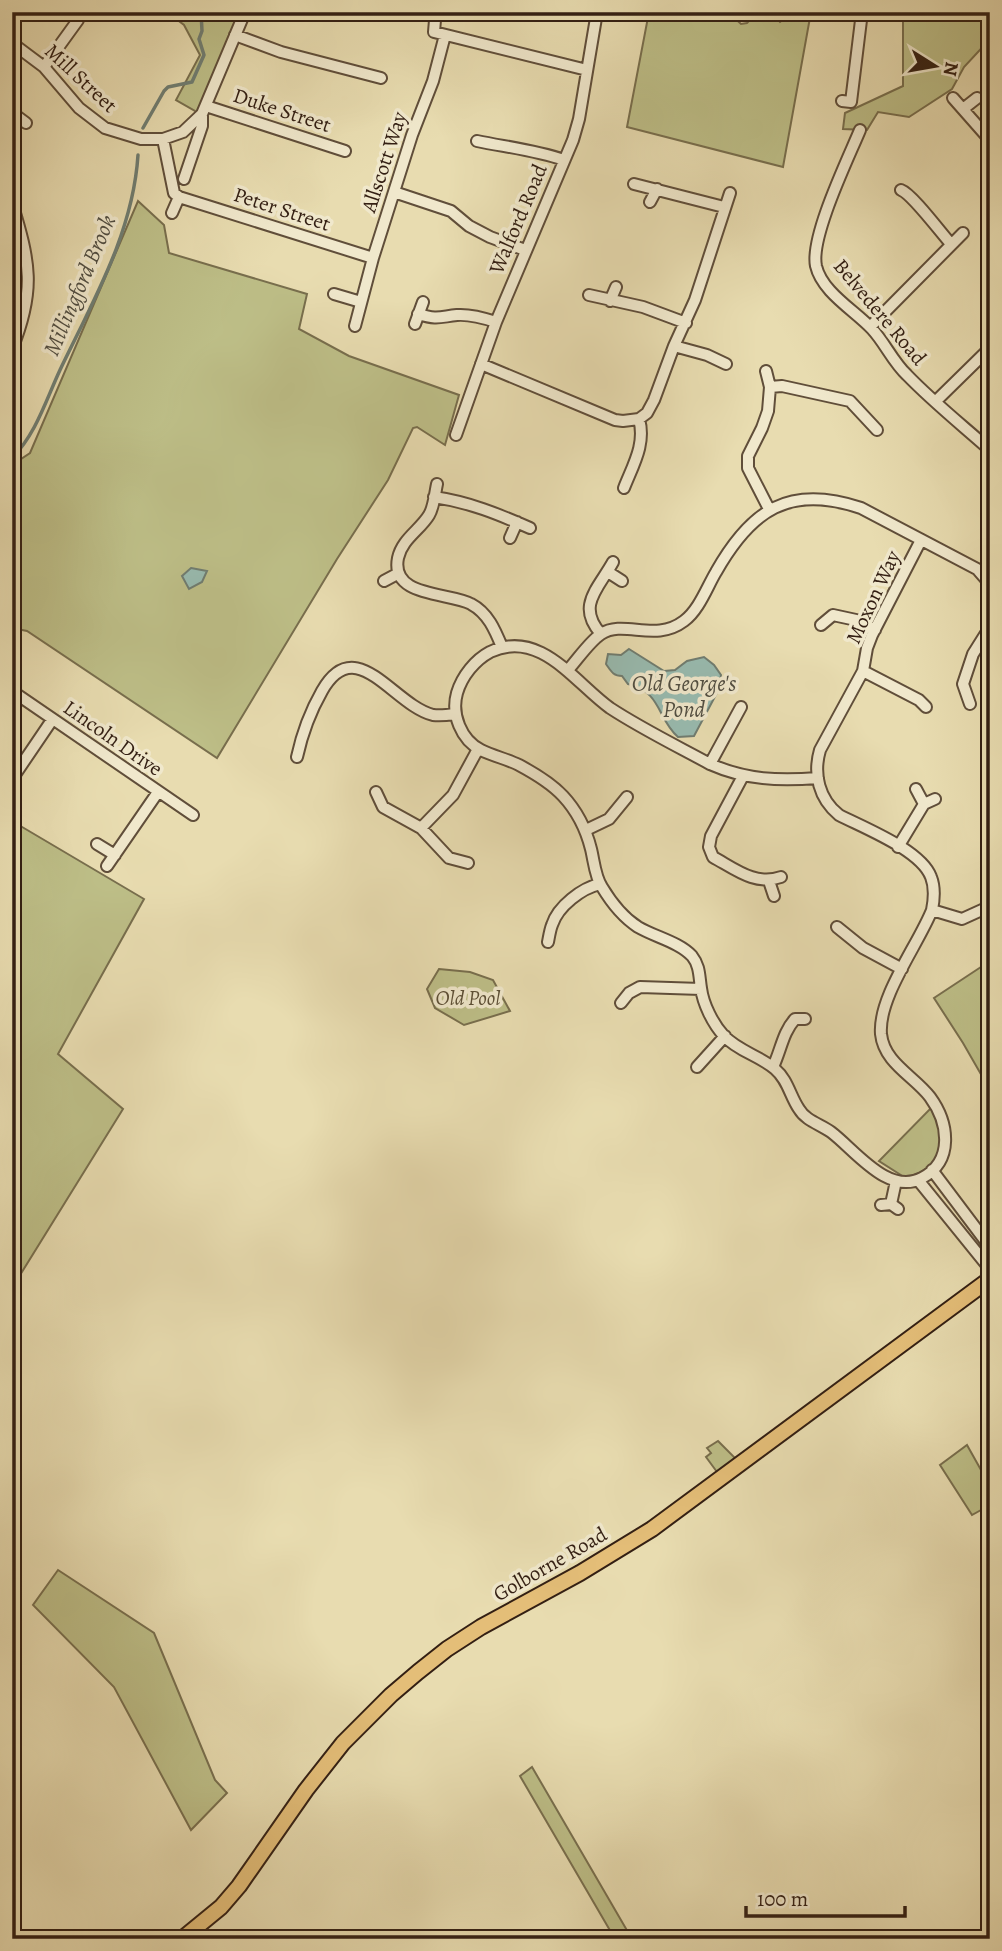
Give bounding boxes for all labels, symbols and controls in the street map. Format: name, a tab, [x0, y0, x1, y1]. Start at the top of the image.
north arrow	[900, 32, 970, 102]
street label: Mill Street	[39, 37, 123, 119]
text: N	[937, 60, 965, 78]
street label: Duke Street	[229, 81, 335, 139]
street label: Allscott Way	[354, 108, 414, 217]
street label: Walford Road	[482, 159, 554, 279]
street label: Peter Street	[230, 180, 334, 238]
water label: Millingford Brook	[36, 210, 123, 360]
street label: Belvedere Road	[827, 253, 933, 372]
street label: Moxon Way	[839, 545, 907, 648]
water label: Old George's Pond	[632, 668, 737, 725]
street label: Lincoln Drive	[58, 694, 168, 782]
park label: Old Pool	[436, 984, 501, 1012]
street label: Golborne Road	[488, 1520, 613, 1608]
scale bar	[746, 1874, 906, 1918]
text: 100 m	[757, 1885, 808, 1913]

